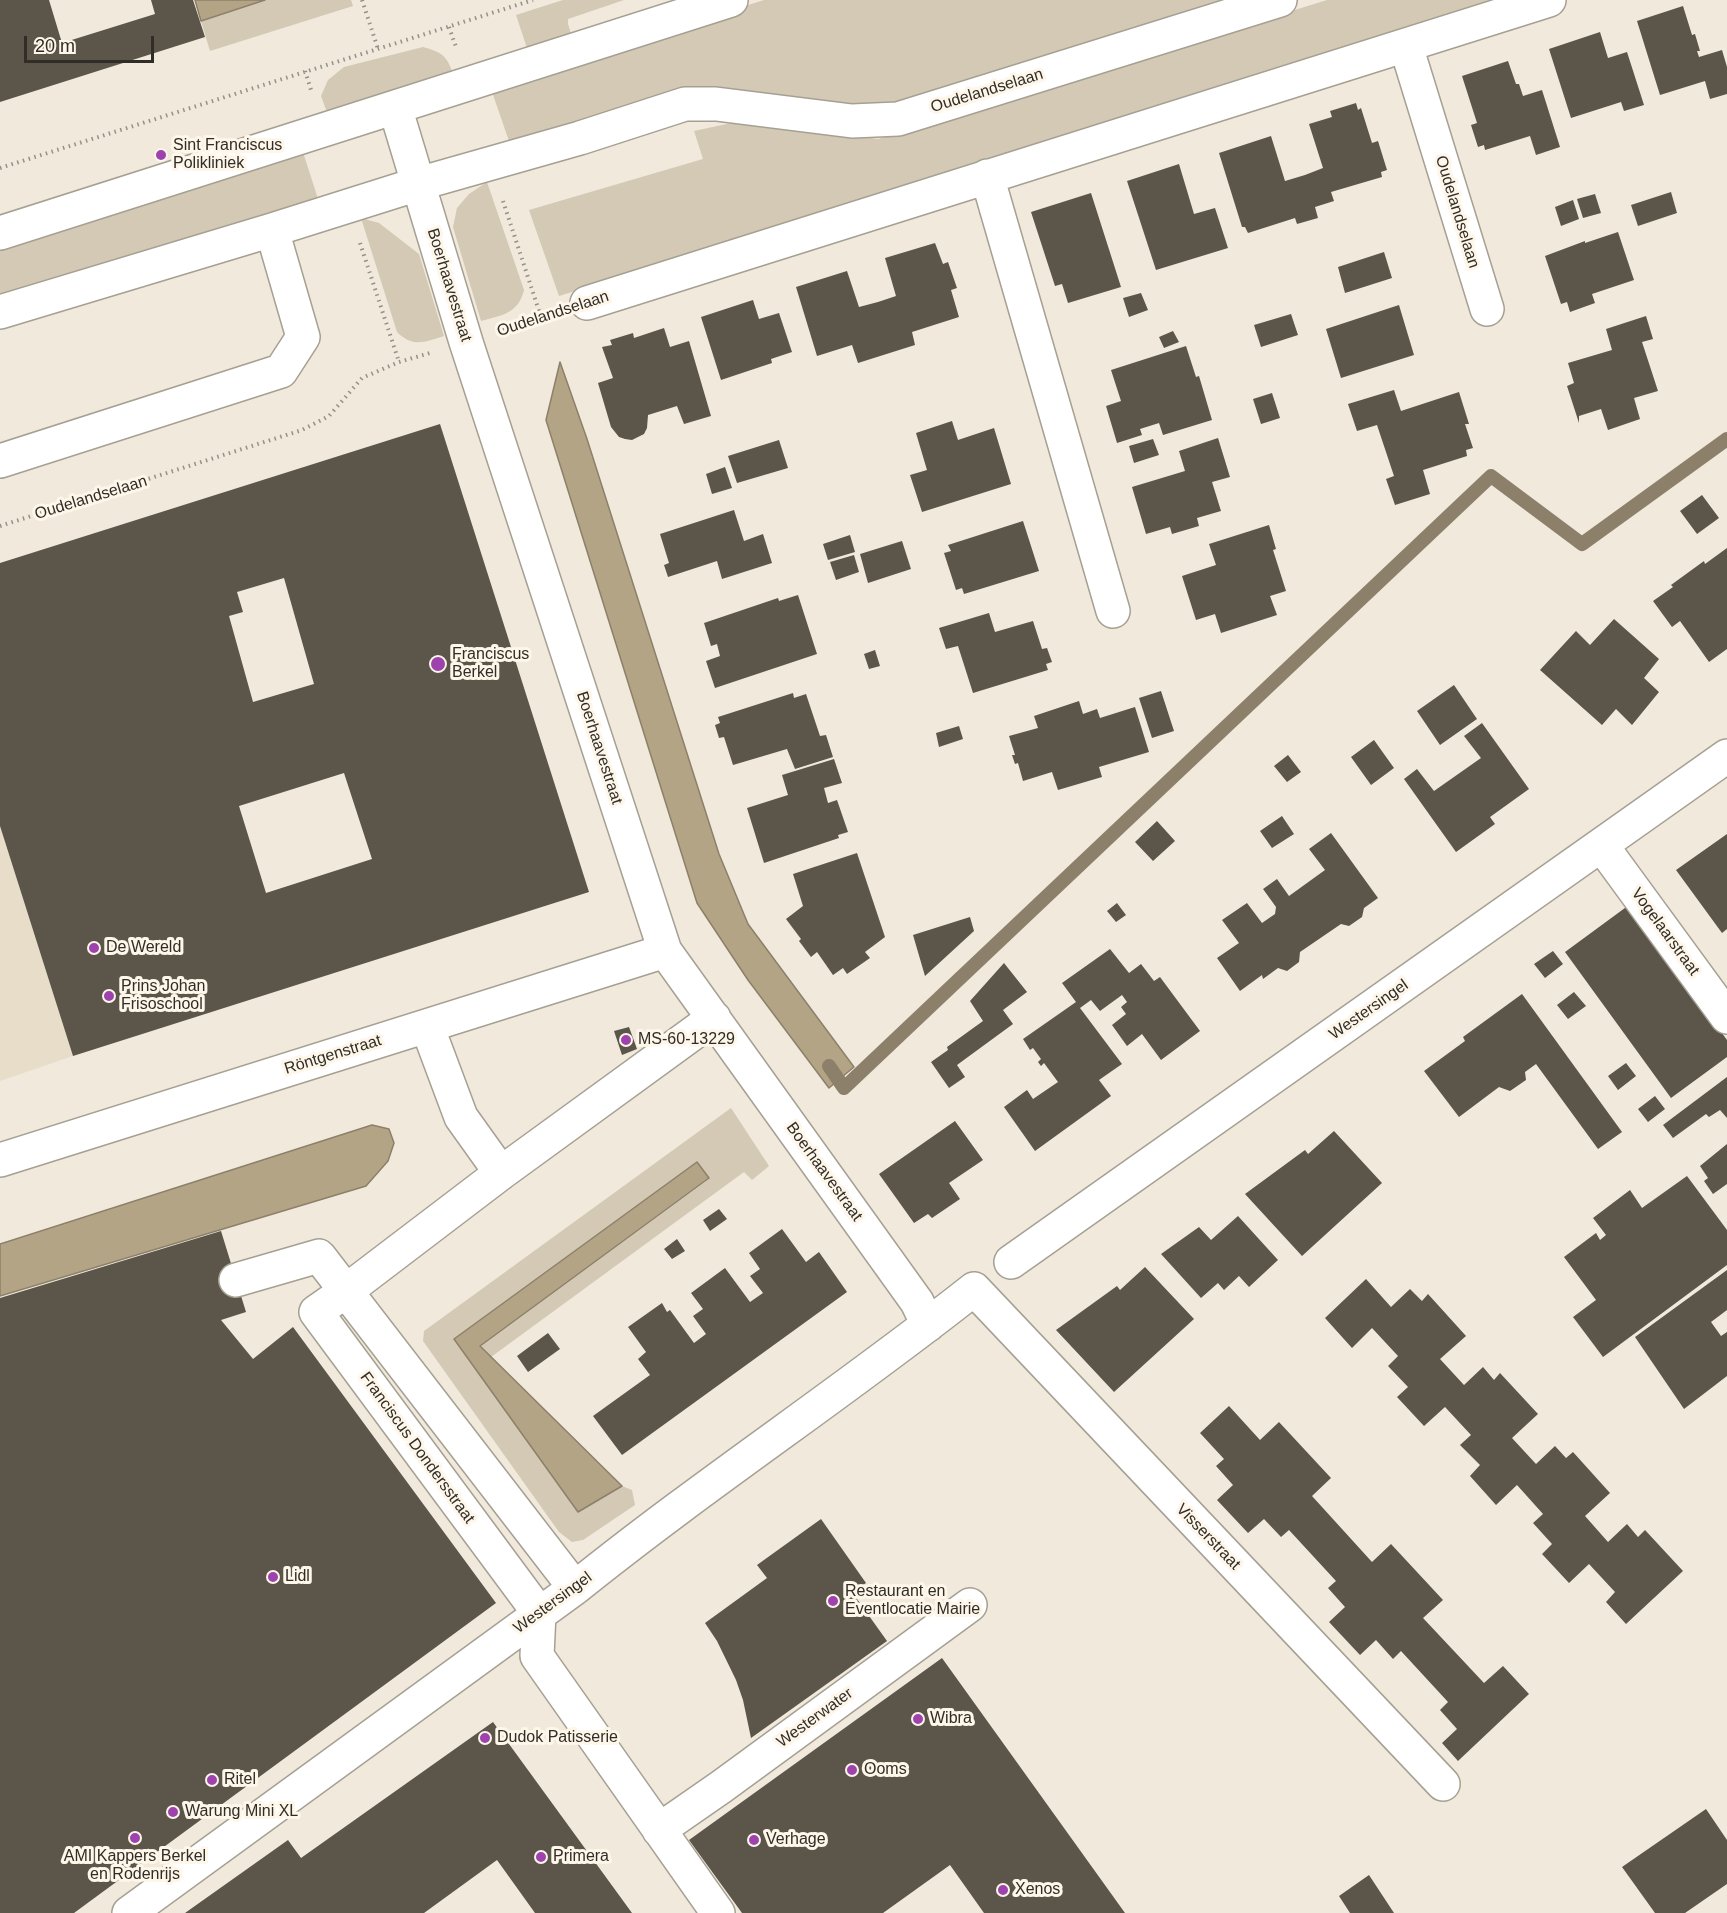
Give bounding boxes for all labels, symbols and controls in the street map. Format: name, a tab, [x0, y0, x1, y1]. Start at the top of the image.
scale bar	[27, 24, 158, 62]
text: 20 m	[35, 36, 75, 56]
street label: Oudelandselaan	[928, 65, 1046, 117]
place label: Sint Franciscus Polikliniek	[173, 136, 282, 174]
marker: Sint Franciscus Polikliniek	[154, 148, 168, 162]
street label: Oudelandselaan	[1431, 153, 1483, 271]
street label: Boerhaavestraat	[423, 226, 475, 344]
street label: Oudelandselaan	[495, 287, 611, 341]
street label: Oudelandselaan	[32, 472, 150, 524]
place label: Franciscus Berkel	[452, 645, 529, 683]
marker: Franciscus Berkel	[429, 655, 447, 673]
street label: Boerhaavestraat	[572, 689, 626, 807]
street label: Vogelaarstraat	[1627, 885, 1703, 979]
place label: De Wereld	[106, 938, 181, 958]
marker: De Wereld	[87, 941, 101, 955]
street label: Westersingel	[1326, 976, 1412, 1044]
place label: Prins Johan Frisoschool	[121, 977, 205, 1015]
marker: Prins Johan Frisoschool	[102, 989, 116, 1003]
place label: MS-60-13229	[638, 1030, 735, 1050]
street label: Röntgenstraat	[282, 1031, 384, 1079]
marker: MS-60-13229	[619, 1033, 633, 1047]
street label: Boerhaavestraat	[782, 1119, 866, 1225]
street label: Franciscus Dondersstraat	[356, 1369, 478, 1527]
street label: Visserstraat	[1172, 1500, 1244, 1574]
place label: Lidl	[285, 1567, 310, 1587]
street label: Westersingel	[510, 1568, 596, 1638]
marker: Lidl	[266, 1570, 280, 1584]
place label: Restaurant en Eventlocatie Mairie	[845, 1582, 980, 1620]
marker: Restaurant en Eventlocatie Mairie	[826, 1594, 840, 1608]
street label: Westerwater	[773, 1684, 857, 1752]
place label: Wibra	[930, 1709, 972, 1729]
marker: Wibra	[911, 1712, 925, 1726]
place label: Dudok Patisserie	[497, 1728, 618, 1748]
marker: Dudok Patisserie	[478, 1731, 492, 1745]
place label: Ooms	[864, 1760, 907, 1780]
marker: Ooms	[845, 1763, 859, 1777]
place label: Ritel	[224, 1770, 256, 1790]
marker: Ritel	[205, 1773, 219, 1787]
place label: Warung Mini XL	[185, 1802, 298, 1822]
marker: Warung Mini XL	[166, 1805, 180, 1819]
place label: Verhage	[766, 1830, 826, 1850]
marker: AMI Kappers Berkel en Rodenrijs	[128, 1831, 142, 1845]
marker: Verhage	[747, 1833, 761, 1847]
place label: AMI Kappers Berkel en Rodenrijs	[64, 1847, 206, 1885]
place label: Primera	[553, 1847, 609, 1867]
marker: Primera	[534, 1850, 548, 1864]
place label: Xenos	[1015, 1880, 1060, 1900]
marker: Xenos	[996, 1883, 1010, 1897]

